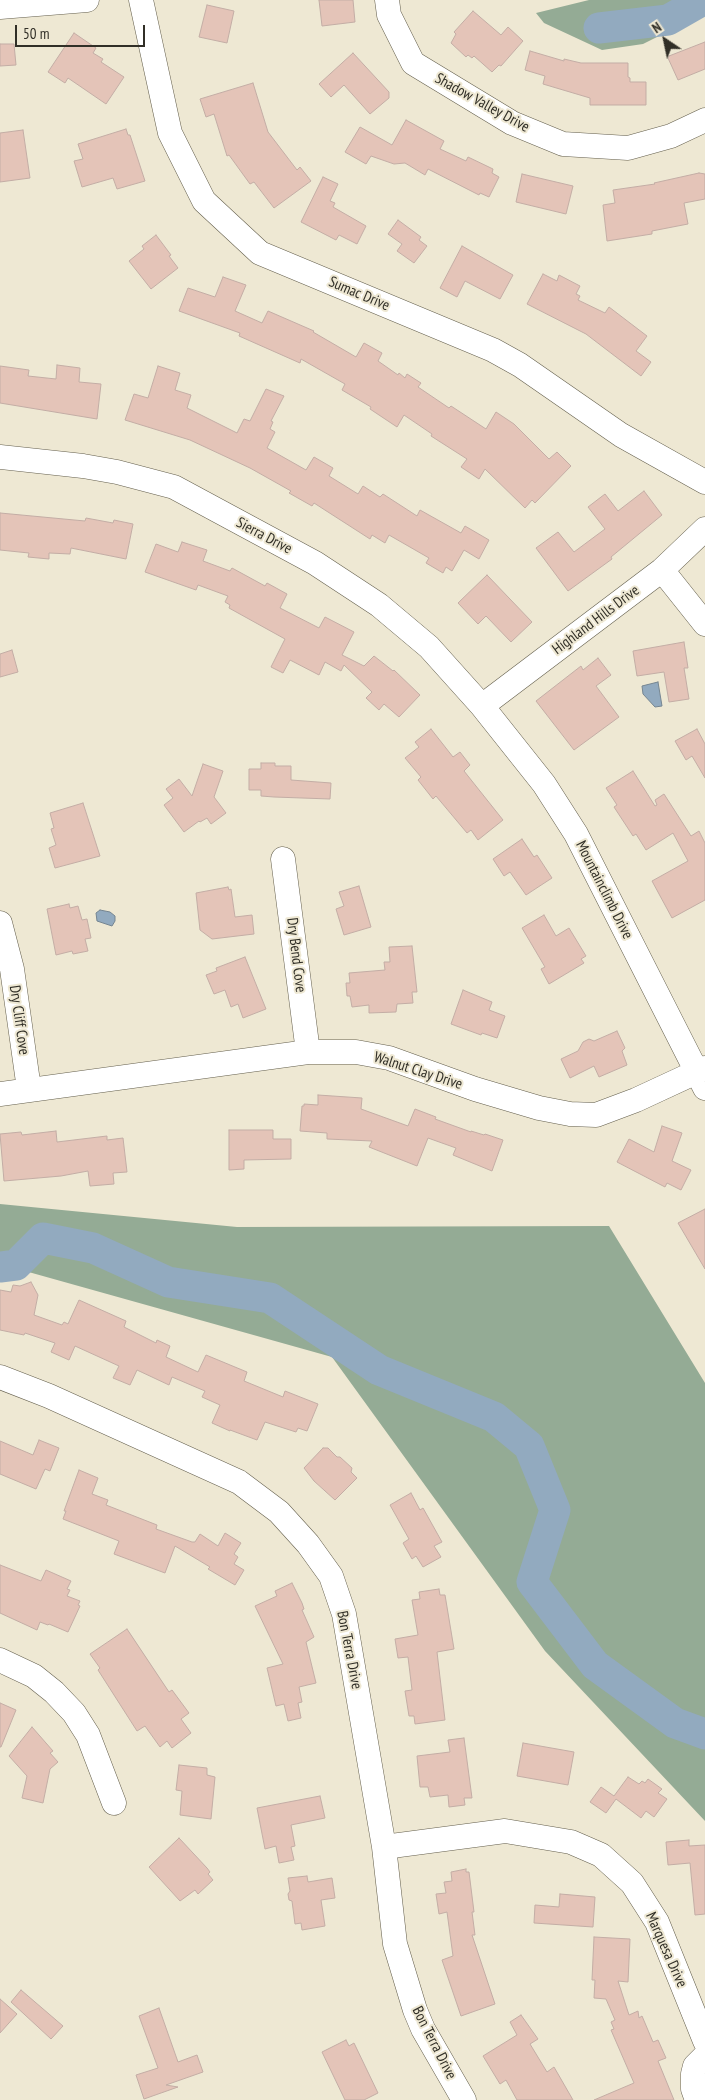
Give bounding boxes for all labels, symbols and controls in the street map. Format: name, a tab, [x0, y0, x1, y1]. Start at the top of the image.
scale bar	[18, 15, 148, 47]
north arrow	[640, 15, 690, 65]
text: N	[648, 18, 665, 37]
text: 50 m	[23, 24, 49, 43]
street label: Shadow Valley Drive	[432, 70, 532, 136]
street label: Sumac Drive	[326, 273, 392, 315]
street label: Sierra Drive	[233, 514, 295, 558]
street label: Highland Hills Drive	[549, 582, 643, 658]
street label: Mountainclimb Drive	[571, 838, 637, 942]
street label: Dry Bend Cove	[282, 917, 310, 993]
street label: Dry Cliff Cove	[5, 984, 33, 1056]
street label: Walnut Clay Drive	[372, 1048, 464, 1094]
street label: Bon Terra Drive	[333, 1609, 365, 1691]
street label: Marquesa Drive	[641, 1910, 691, 1990]
street label: Bon Terra Drive	[408, 2004, 460, 2082]

